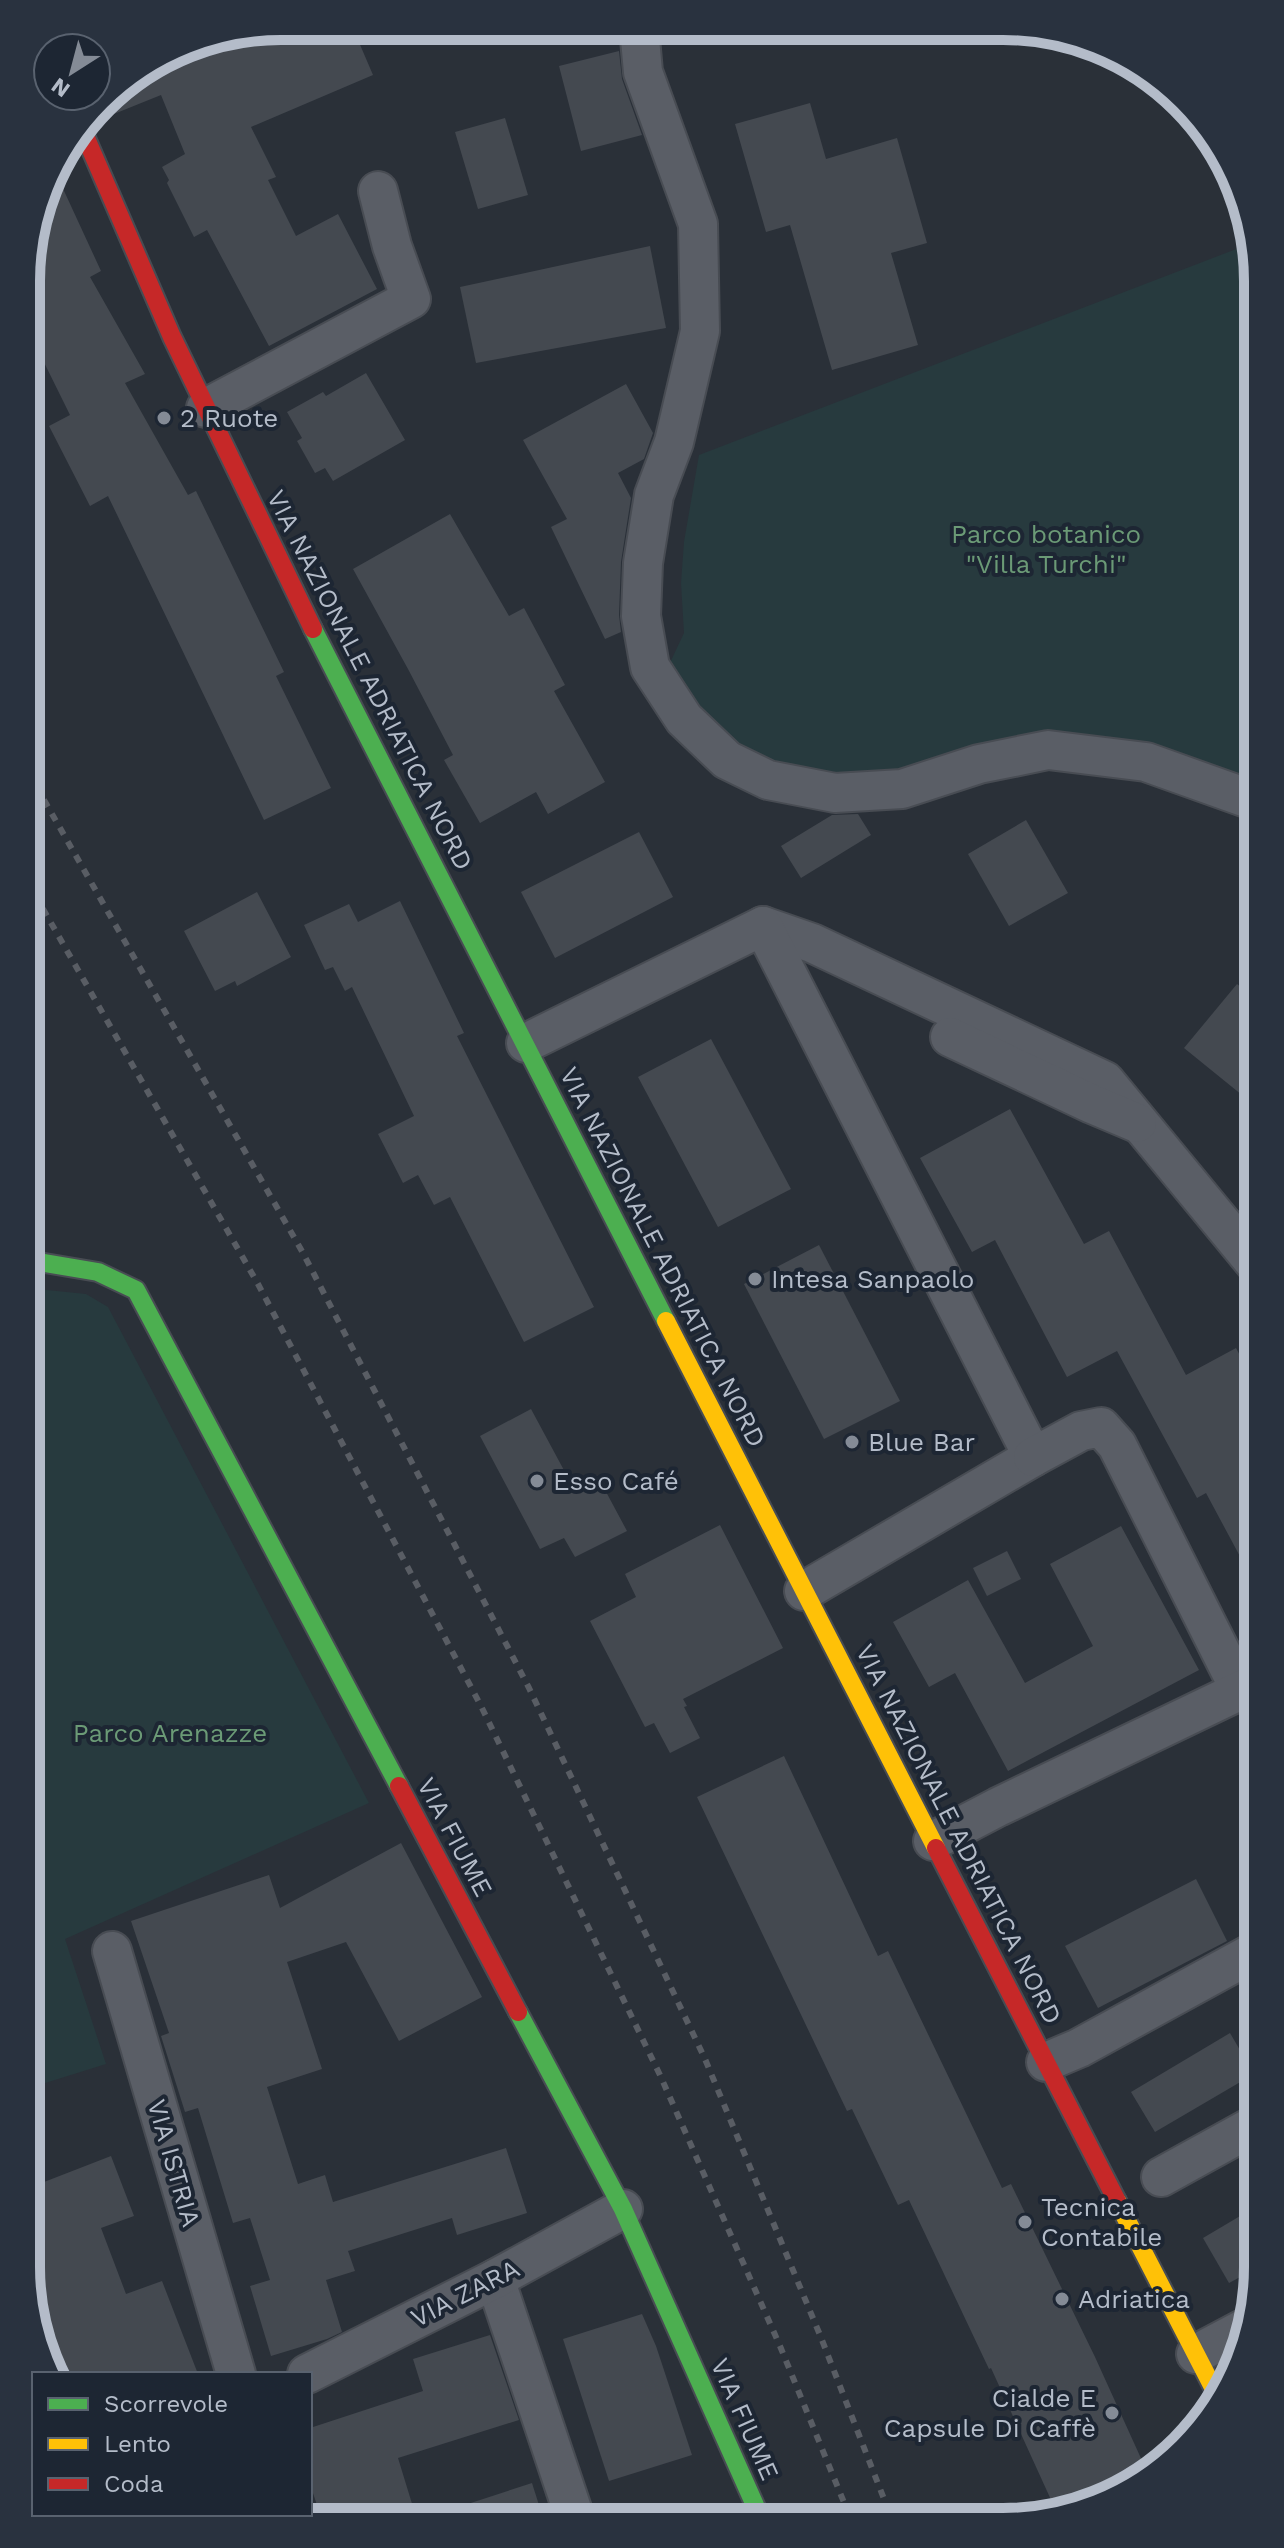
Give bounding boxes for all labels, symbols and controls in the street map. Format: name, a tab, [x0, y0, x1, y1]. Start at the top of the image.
north arrow	[32, 32, 112, 112]
text: N	[47, 73, 74, 103]
place label: 2 Ruote	[180, 403, 278, 433]
marker: 2 Ruote	[155, 409, 173, 427]
street label: VIA NAZIONALE ADRIATICA NORD	[261, 485, 479, 875]
park label: Parco botanico "Villa Turchi"	[951, 519, 1141, 579]
street label: VIA NAZIONALE ADRIATICA NORD	[554, 1062, 772, 1452]
place label: Intesa Sanpaolo	[771, 1264, 974, 1294]
marker: Intesa Sanpaolo	[746, 1270, 764, 1288]
place label: Blue Bar	[868, 1427, 975, 1457]
marker: Blue Bar	[843, 1433, 861, 1451]
place label: Esso Café	[553, 1466, 679, 1496]
marker: Esso Café	[528, 1472, 546, 1490]
street label: VIA NAZIONALE ADRIATICA NORD	[850, 1639, 1068, 2029]
park label: Parco Arenazze	[73, 1718, 267, 1748]
street label: VIA FIUME	[411, 1772, 499, 1902]
street label: VIA ISTRIA	[142, 2096, 206, 2230]
place label: Tecnica Contabile	[1041, 2192, 1162, 2252]
marker: Tecnica Contabile	[1016, 2213, 1034, 2231]
street label: VIA ZARA	[406, 2253, 524, 2333]
place label: Adriatica	[1078, 2284, 1190, 2314]
marker: Adriatica	[1053, 2290, 1071, 2308]
street label: VIA FIUME	[705, 2353, 785, 2485]
legend	[32, 2372, 312, 2516]
place label: Cialde E Capsule Di Caffè	[884, 2383, 1096, 2443]
text: Scorrevole	[104, 2390, 228, 2418]
marker: Cialde E Capsule Di Caffè	[1103, 2404, 1121, 2422]
text: Lento	[104, 2430, 171, 2458]
text: Coda	[104, 2470, 164, 2498]

